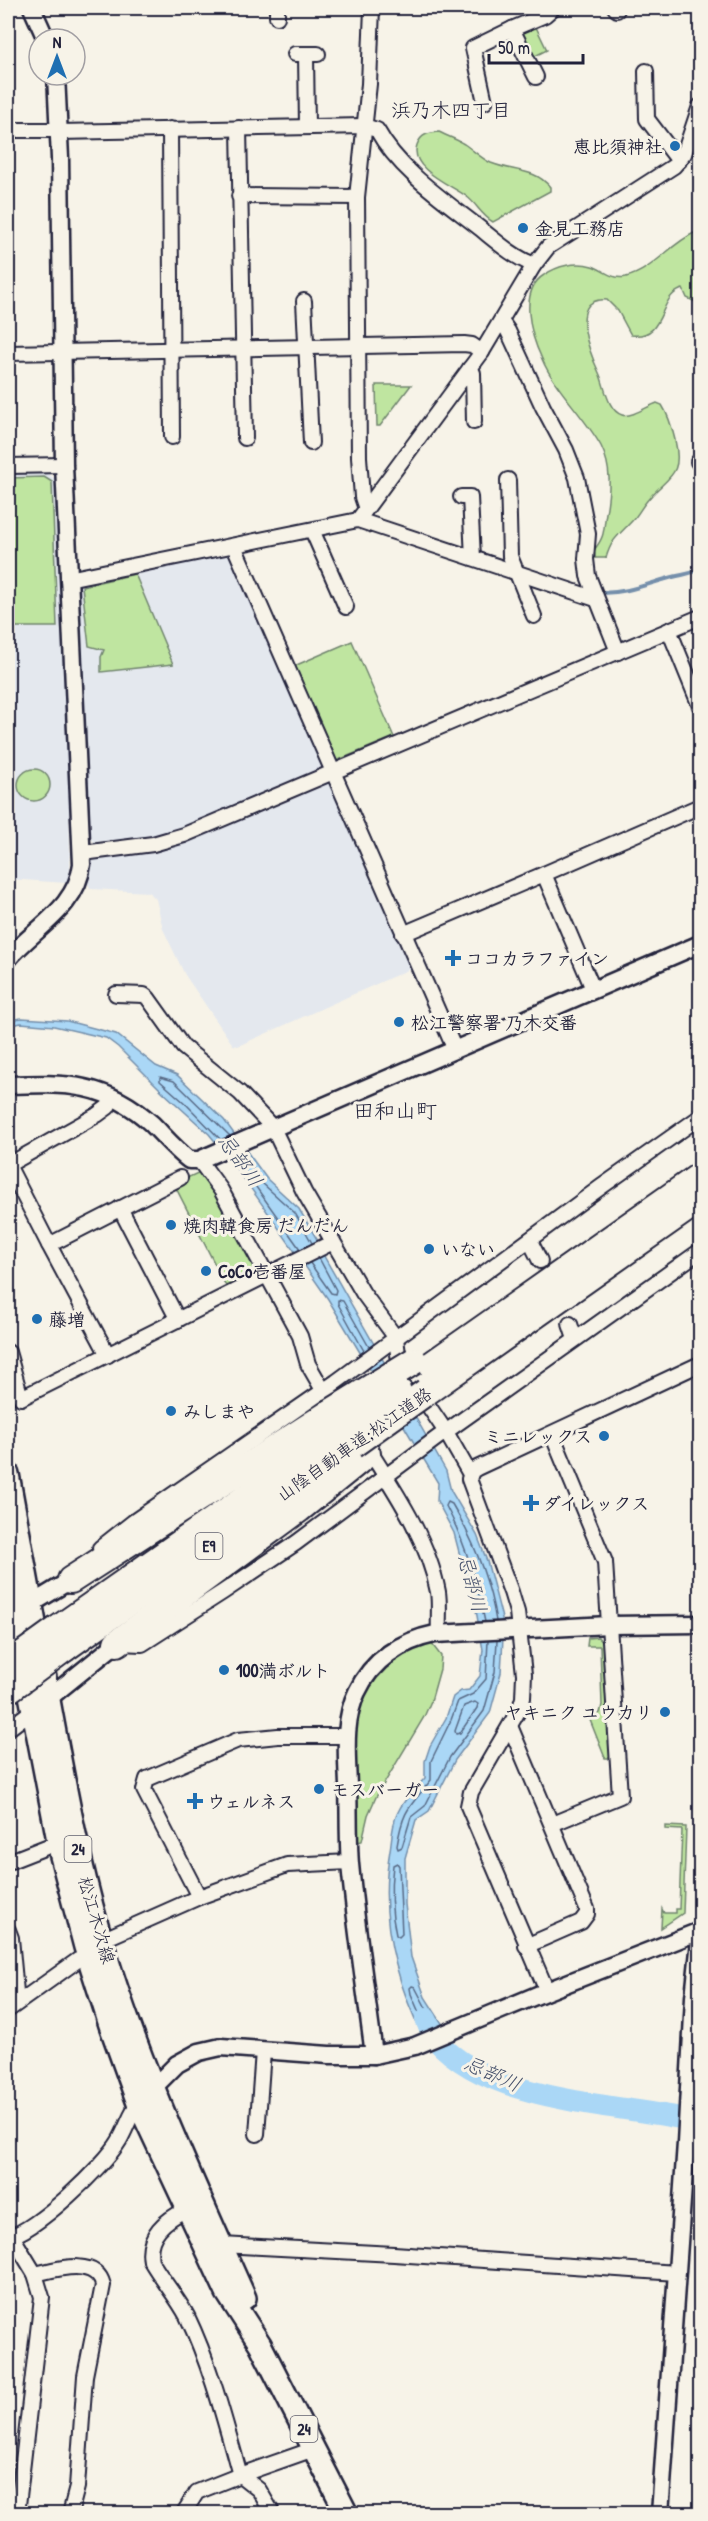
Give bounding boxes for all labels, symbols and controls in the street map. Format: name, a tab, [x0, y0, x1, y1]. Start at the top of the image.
north arrow	[27, 27, 87, 87]
scale bar	[489, 27, 584, 65]
text: N	[53, 31, 62, 53]
text: 50 m	[498, 35, 530, 60]
district label: 浜乃木四丁目	[391, 96, 511, 123]
place label: 恵比須神社	[573, 134, 663, 159]
marker: 恵比須神社	[668, 139, 682, 153]
place label: 金見工務店	[535, 216, 625, 241]
marker: 金見工務店	[516, 221, 530, 235]
place label: ココカラファイン	[465, 946, 609, 971]
marker: ココカラファイン	[446, 951, 460, 965]
place label: 松江警察署 乃木交番	[411, 1010, 577, 1035]
marker: 松江警察署 乃木交番	[392, 1015, 406, 1029]
district label: 田和山町	[353, 1096, 437, 1125]
water label: 忌部川	[212, 1128, 270, 1192]
place label: 焼肉韓食房 だんだん	[183, 1213, 349, 1238]
marker: 焼肉韓食房 だんだん	[164, 1218, 178, 1232]
place label: いない	[441, 1237, 495, 1262]
marker: いない	[422, 1242, 436, 1256]
place label: CoCo壱番屋	[218, 1259, 306, 1284]
marker: CoCo壱番屋	[199, 1264, 213, 1278]
place label: 藤増	[49, 1307, 85, 1332]
marker: 藤増	[30, 1312, 44, 1326]
street label: 山陰自動車道;松江道路	[271, 1381, 437, 1507]
place label: みしまや	[183, 1399, 255, 1424]
marker: みしまや	[164, 1404, 178, 1418]
place label: ミニレックス	[484, 1424, 592, 1449]
marker: ミニレックス	[597, 1429, 611, 1443]
place label: ダイレックス	[543, 1491, 649, 1516]
marker: ダイレックス	[524, 1496, 538, 1510]
road number: E9	[196, 1533, 222, 1559]
water label: 忌部川	[452, 1551, 494, 1615]
place label: 100満ボルト	[236, 1658, 330, 1683]
marker: 100満ボルト	[217, 1663, 231, 1677]
place label: ヤキニク ユウカリ	[505, 1700, 653, 1725]
marker: ヤキニク ユウカリ	[658, 1705, 672, 1719]
place label: モスバーガー	[331, 1777, 439, 1802]
marker: モスバーガー	[312, 1782, 326, 1796]
place label: ウェルネス	[207, 1789, 295, 1814]
marker: ウェルネス	[188, 1794, 202, 1808]
road number: 24	[64, 1836, 92, 1862]
street label: 松江木次線	[73, 1873, 121, 1967]
water label: 忌部川	[460, 2048, 526, 2098]
road number: 24	[290, 2416, 318, 2442]

